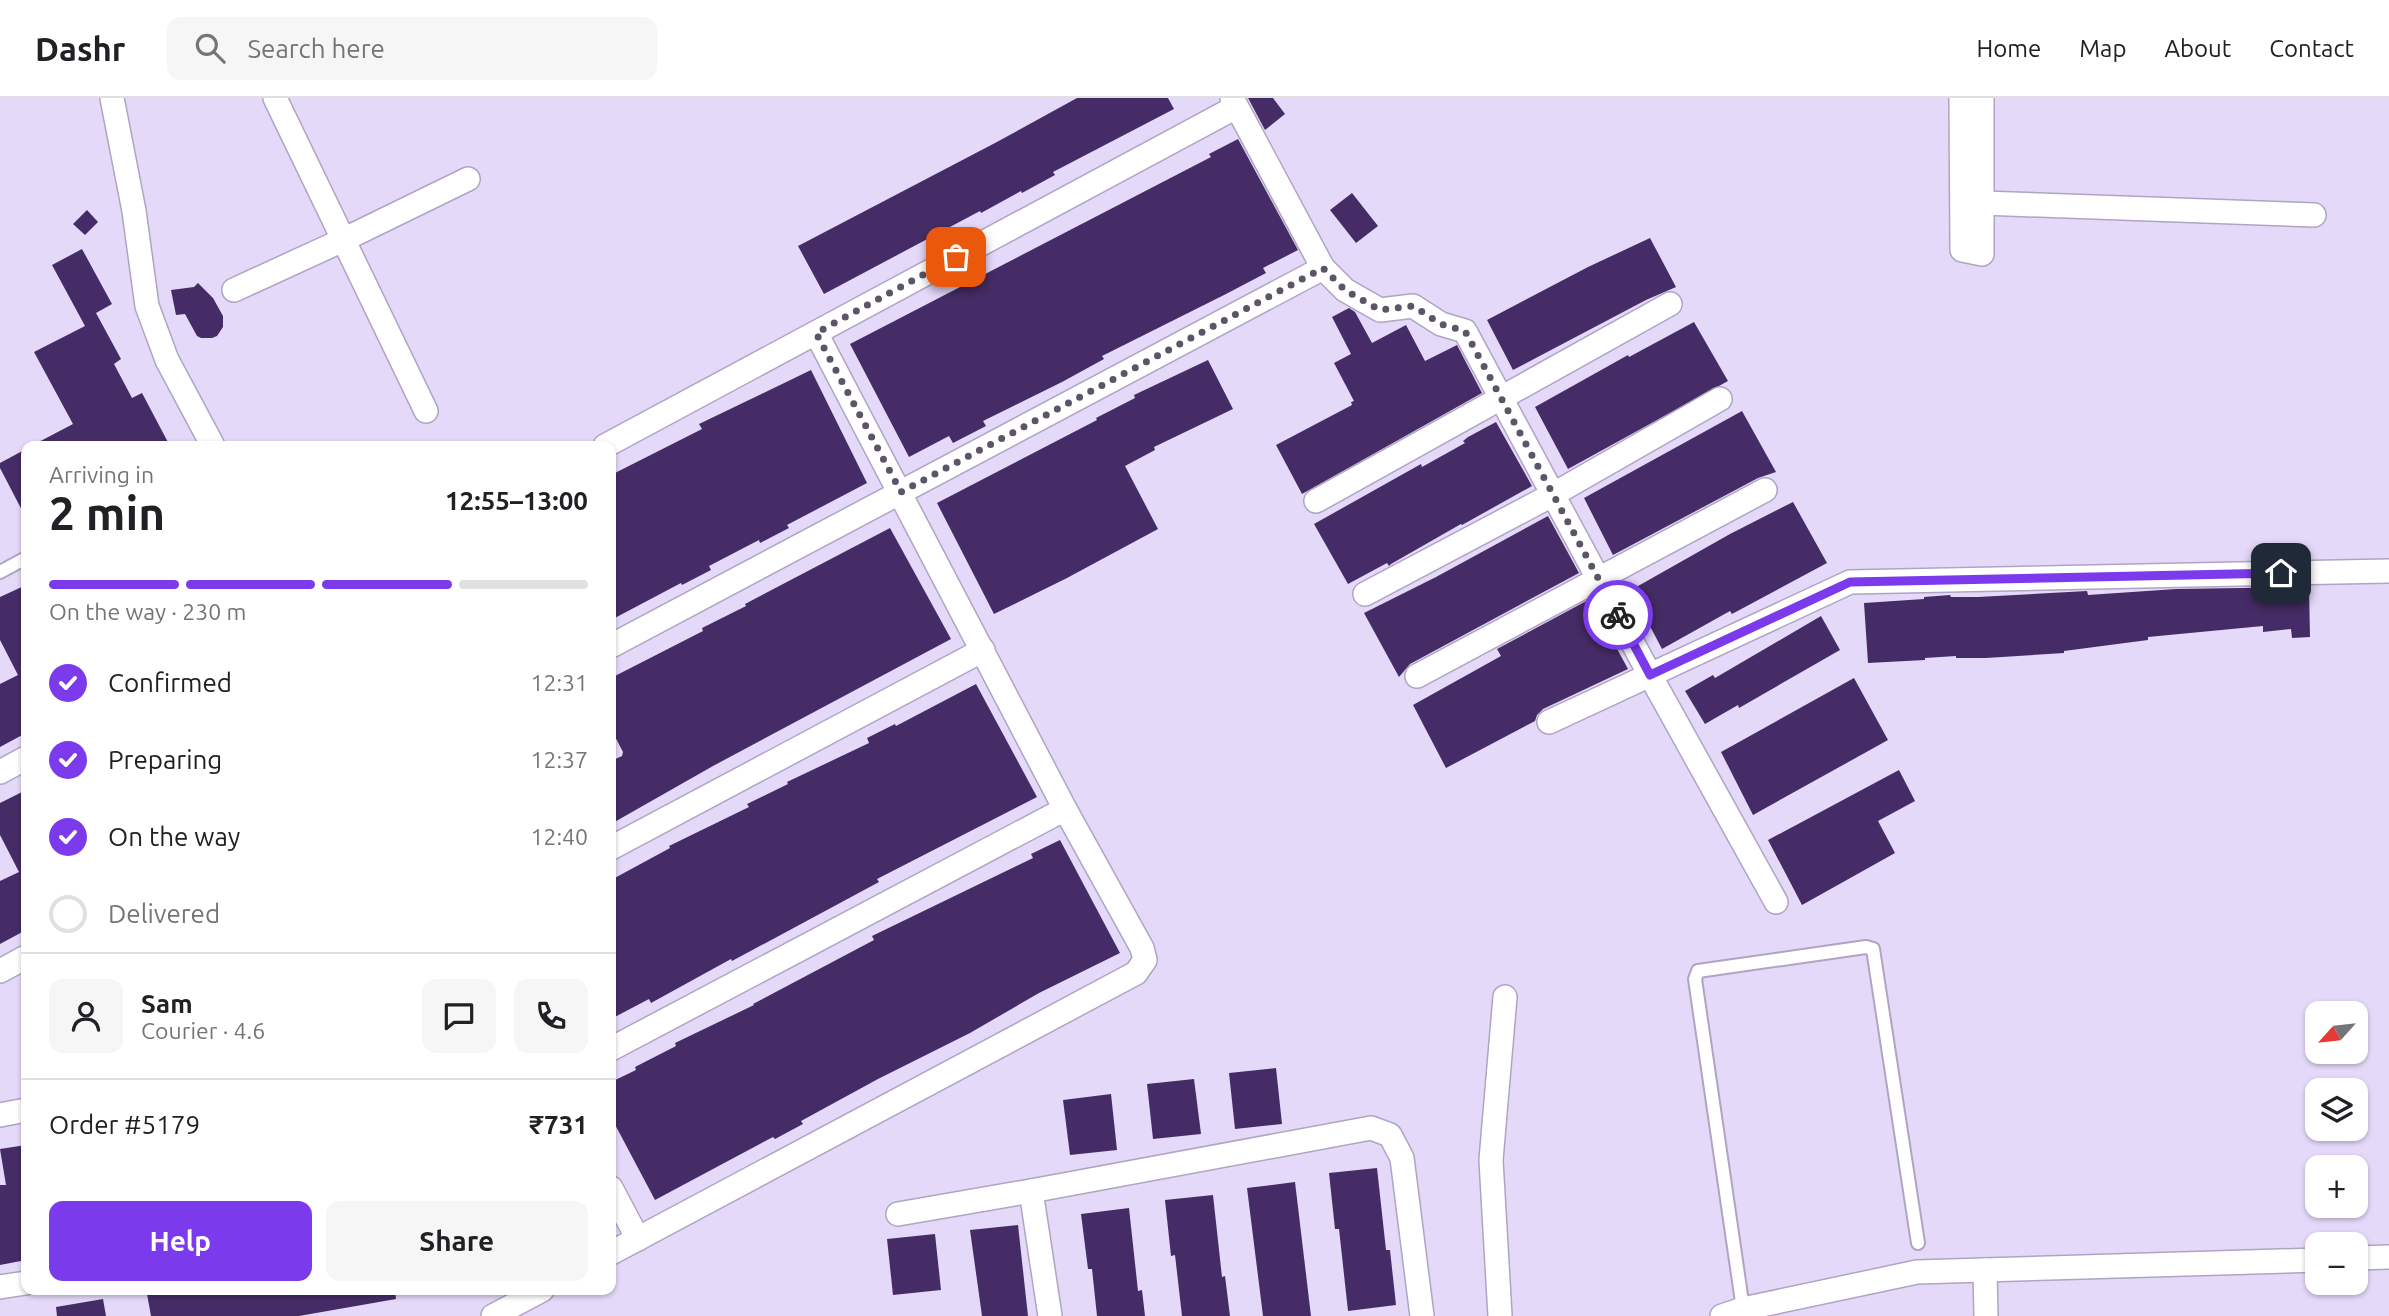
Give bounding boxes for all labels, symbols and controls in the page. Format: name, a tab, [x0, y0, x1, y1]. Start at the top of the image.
search box	[167, 17, 657, 80]
icon: search	[191, 29, 229, 67]
text: Dashr	[35, 30, 125, 67]
text: Search here	[247, 34, 385, 63]
text: Home	[1976, 35, 2041, 62]
text: Map	[2079, 35, 2126, 62]
text: About	[2164, 35, 2231, 62]
text: Contact	[2269, 35, 2354, 62]
pin	[926, 227, 986, 287]
icon: bag	[937, 238, 975, 276]
text: Arriving in	[49, 462, 154, 487]
text: 12:55–13:00	[445, 486, 588, 515]
text: 2 min	[49, 487, 165, 539]
pin	[2251, 543, 2311, 603]
icon: home	[2262, 554, 2300, 592]
courier	[1583, 580, 1653, 650]
icon: bike	[1599, 596, 1637, 634]
text: On the way · 230 m	[49, 599, 246, 624]
icon: check	[49, 664, 87, 702]
text: Confirmed	[108, 668, 232, 697]
text: 12:31	[530, 670, 588, 695]
icon: check	[49, 741, 87, 779]
text: Preparing	[108, 745, 222, 774]
text: 12:37	[530, 747, 588, 772]
icon: check	[49, 818, 87, 856]
text: On the way	[108, 822, 240, 851]
text: 12:40	[530, 824, 588, 849]
text: Delivered	[108, 899, 220, 928]
button: person	[49, 979, 123, 1053]
button: chat	[422, 979, 496, 1053]
button: phone	[514, 979, 588, 1053]
text: Sam	[141, 989, 193, 1018]
north arrow	[2305, 1001, 2368, 1064]
map controls	[2305, 1001, 2368, 1295]
text: Courier · 4.6	[141, 1018, 265, 1043]
button: layers	[2305, 1078, 2368, 1141]
text: Order #5179	[49, 1110, 200, 1139]
text: ₹731	[529, 1110, 588, 1139]
button: +	[2305, 1155, 2368, 1218]
button: Help	[49, 1201, 312, 1281]
button: Share	[326, 1201, 588, 1281]
button: −	[2305, 1232, 2368, 1295]

